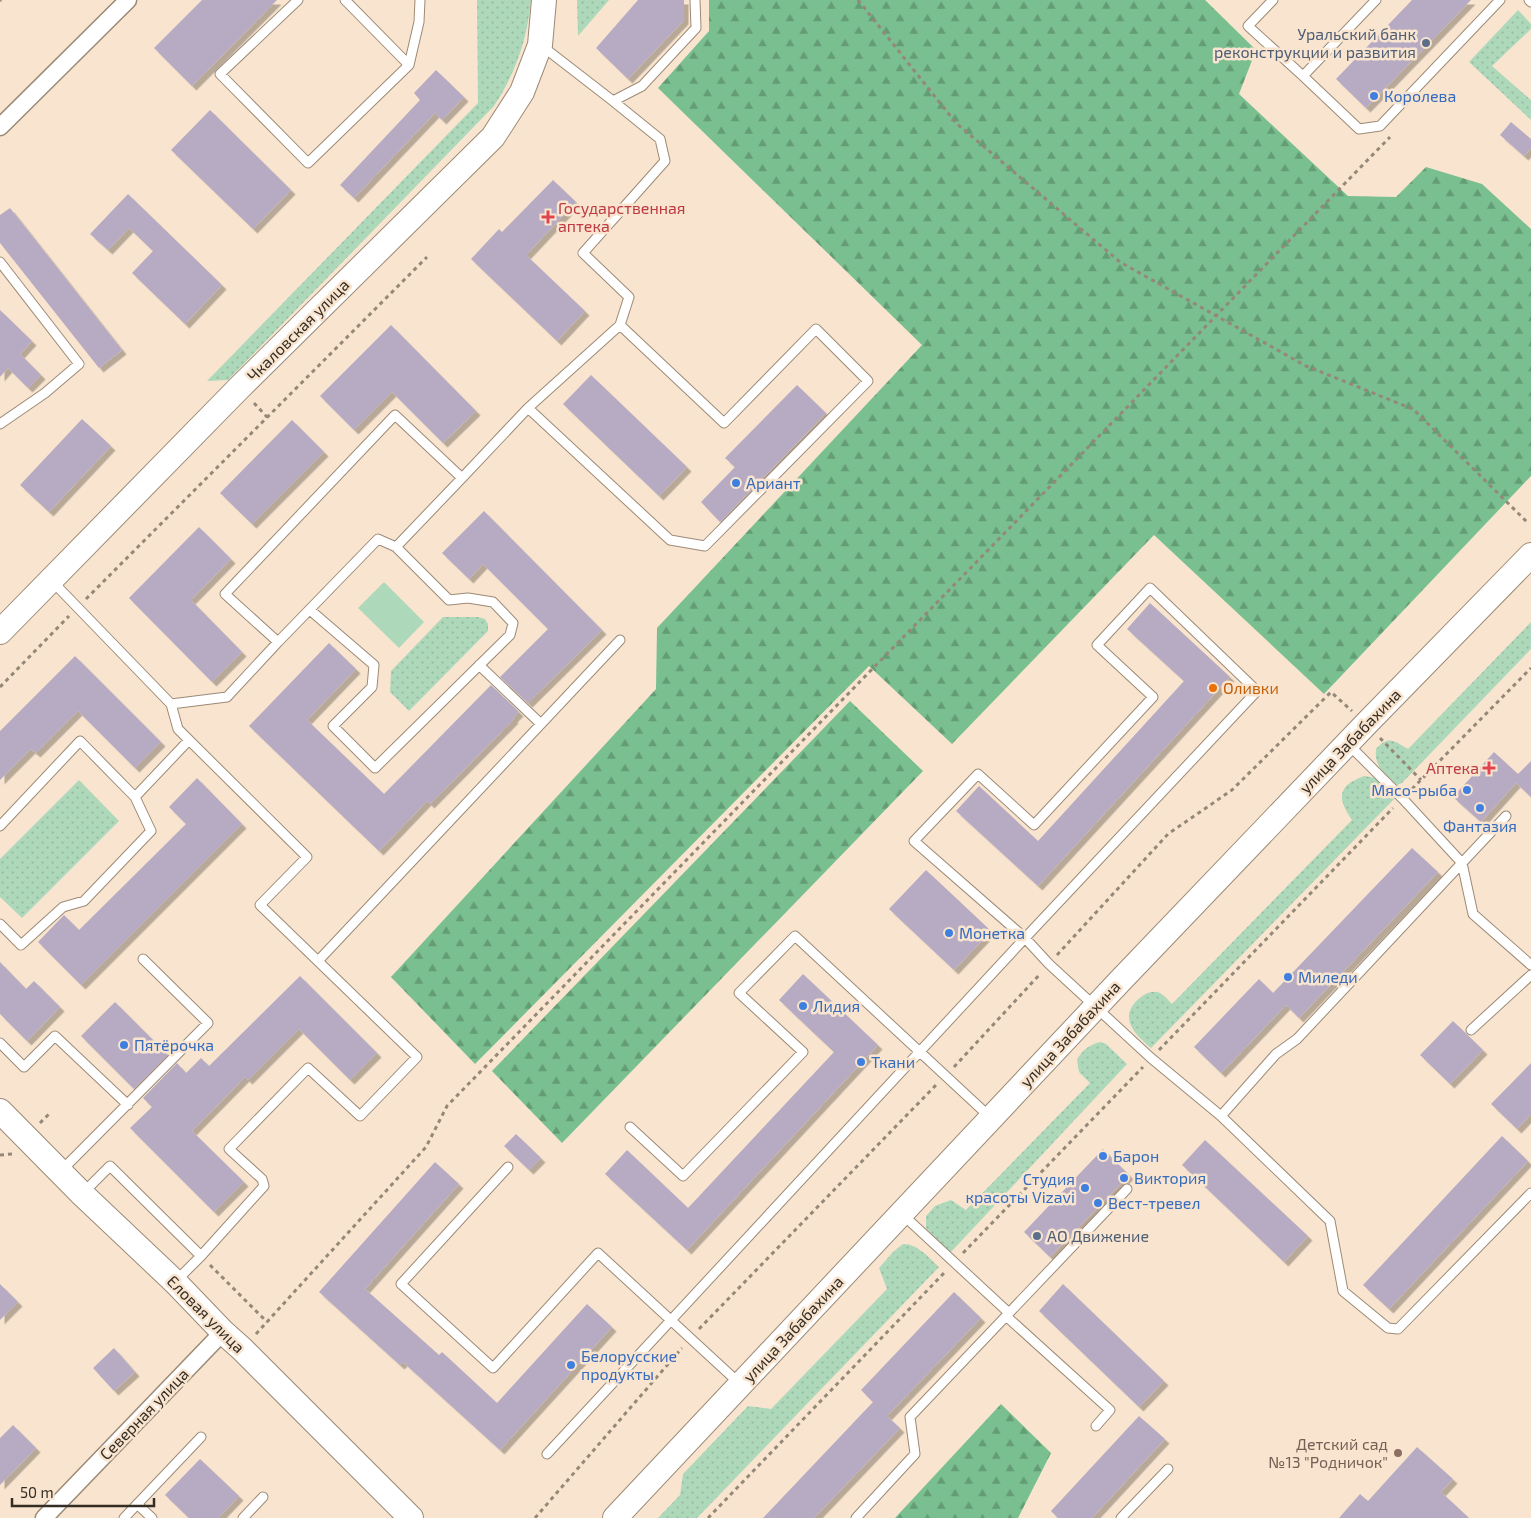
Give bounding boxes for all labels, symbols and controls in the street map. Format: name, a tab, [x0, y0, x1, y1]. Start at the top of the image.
place label: Уральский банк реконструкции и развития	[1214, 24, 1416, 62]
marker: Уральский банк реконструкции и развития	[1420, 37, 1432, 49]
place label: Королева	[1384, 86, 1456, 105]
marker: Королева	[1368, 90, 1380, 102]
place label: Государственная аптека	[558, 198, 686, 235]
marker: Государственная аптека	[542, 211, 554, 223]
street label: Чкаловская улица	[243, 275, 353, 385]
place label: Ариант	[746, 473, 801, 492]
marker: Ариант	[730, 477, 742, 489]
place label: Оливки	[1223, 678, 1279, 697]
marker: Оливки	[1207, 682, 1219, 694]
street label: улица Забабахина	[1295, 684, 1405, 798]
place label: Аптека	[1426, 758, 1479, 777]
marker: Аптека	[1483, 762, 1495, 774]
place label: Мясо-рыба	[1371, 780, 1457, 799]
marker: Мясо-рыба	[1461, 784, 1473, 796]
marker: Фантазия	[1474, 802, 1486, 814]
place label: Фантазия	[1443, 816, 1517, 835]
place label: Монетка	[959, 923, 1025, 942]
marker: Монетка	[943, 927, 955, 939]
place label: Миледи	[1298, 967, 1358, 986]
marker: Миледи	[1282, 971, 1294, 983]
street label: улица Забабахина	[1016, 977, 1124, 1091]
place label: Лидия	[813, 996, 860, 1015]
marker: Лидия	[797, 1000, 809, 1012]
place label: Пятёрочка	[134, 1035, 214, 1054]
marker: Пятёрочка	[118, 1039, 130, 1051]
place label: Ткани	[871, 1052, 915, 1071]
marker: Ткани	[855, 1056, 867, 1068]
place label: Барон	[1113, 1146, 1159, 1165]
marker: Барон	[1097, 1150, 1109, 1162]
place label: Виктория	[1134, 1168, 1206, 1187]
place label: Студия красоты Vizavi	[965, 1169, 1075, 1206]
marker: Виктория	[1118, 1172, 1130, 1184]
marker: Студия красоты Vizavi	[1079, 1182, 1091, 1194]
place label: Вест-тревел	[1108, 1193, 1201, 1212]
marker: Вест-тревел	[1092, 1197, 1104, 1209]
place label: АО Движение	[1047, 1226, 1149, 1245]
marker: АО Движение	[1031, 1230, 1043, 1242]
street label: Еловая улица	[163, 1271, 249, 1357]
street label: улица Забабахина	[739, 1272, 847, 1386]
place label: Белорусские продукты	[581, 1346, 677, 1384]
marker: Белорусские продукты	[565, 1359, 577, 1371]
street label: Северная улица	[95, 1364, 193, 1464]
place label: Детский сад №13 "Родничок"	[1268, 1434, 1388, 1471]
marker: Детский сад №13 "Родничок"	[1392, 1447, 1404, 1459]
scale bar	[12, 1476, 155, 1508]
text: 50 m	[20, 1483, 54, 1501]

